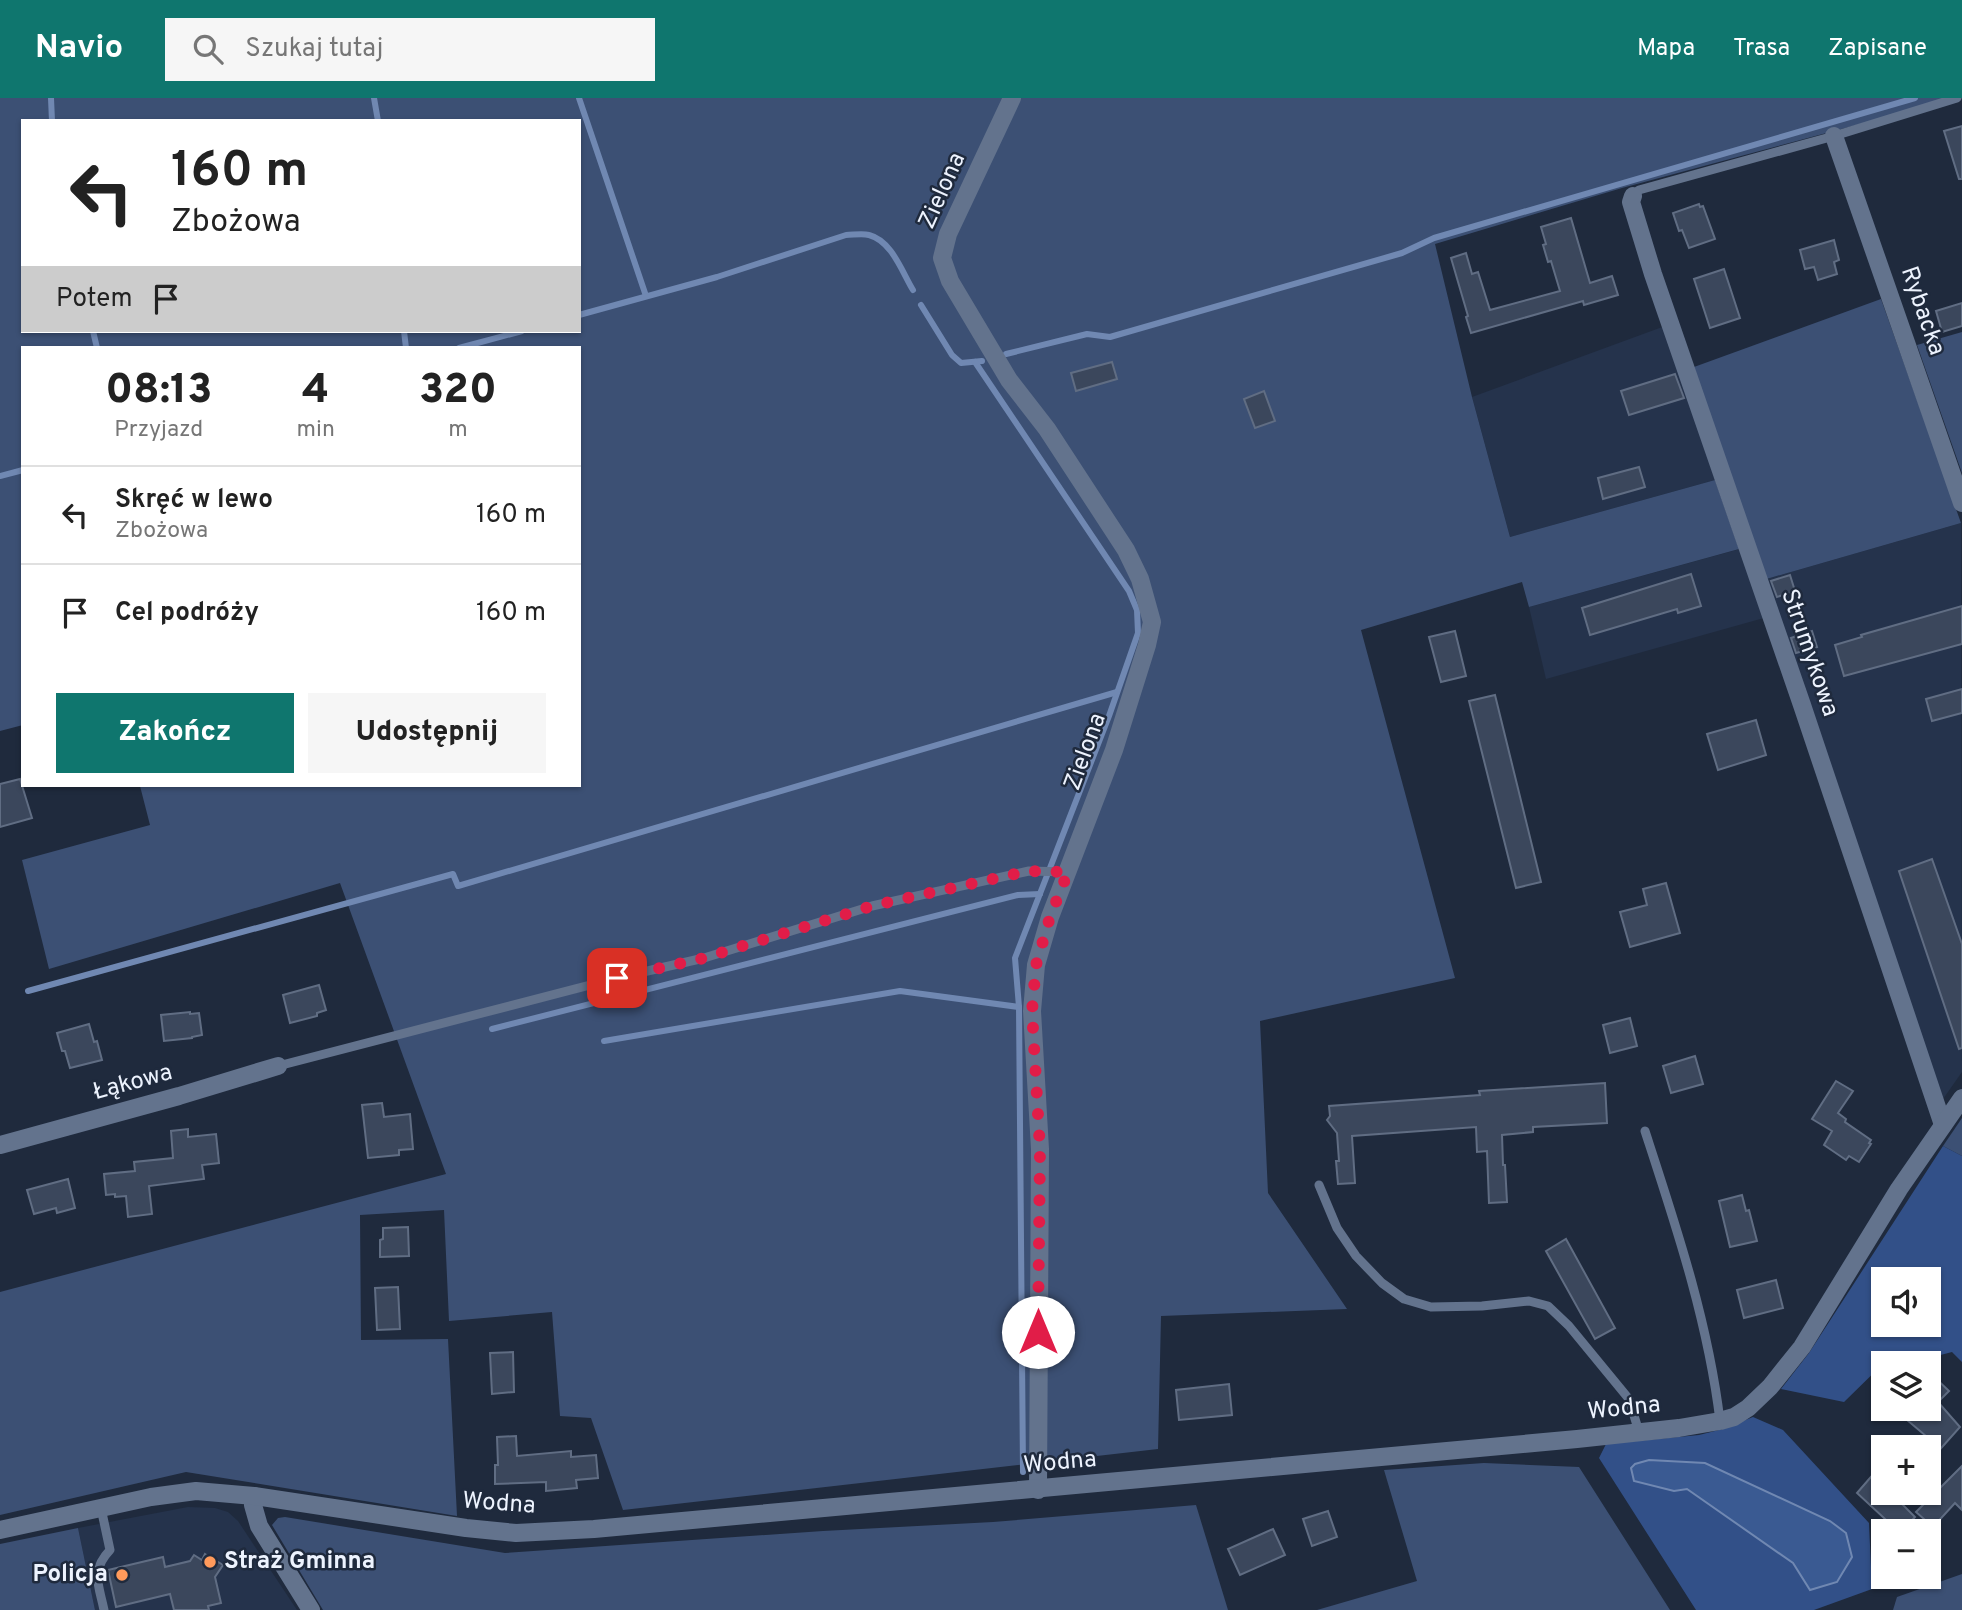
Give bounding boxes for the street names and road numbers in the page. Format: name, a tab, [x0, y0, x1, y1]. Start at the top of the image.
street label: Zielona	[913, 148, 973, 234]
street label: Rybacka	[1893, 263, 1951, 359]
street label: Strumykowa	[1773, 585, 1845, 721]
street label: Zielona	[1058, 709, 1114, 795]
street label: Łąkowa	[90, 1058, 176, 1108]
street label: Wodna	[1586, 1390, 1662, 1428]
street label: Wodna	[1022, 1445, 1098, 1481]
street label: Wodna	[461, 1486, 537, 1522]

